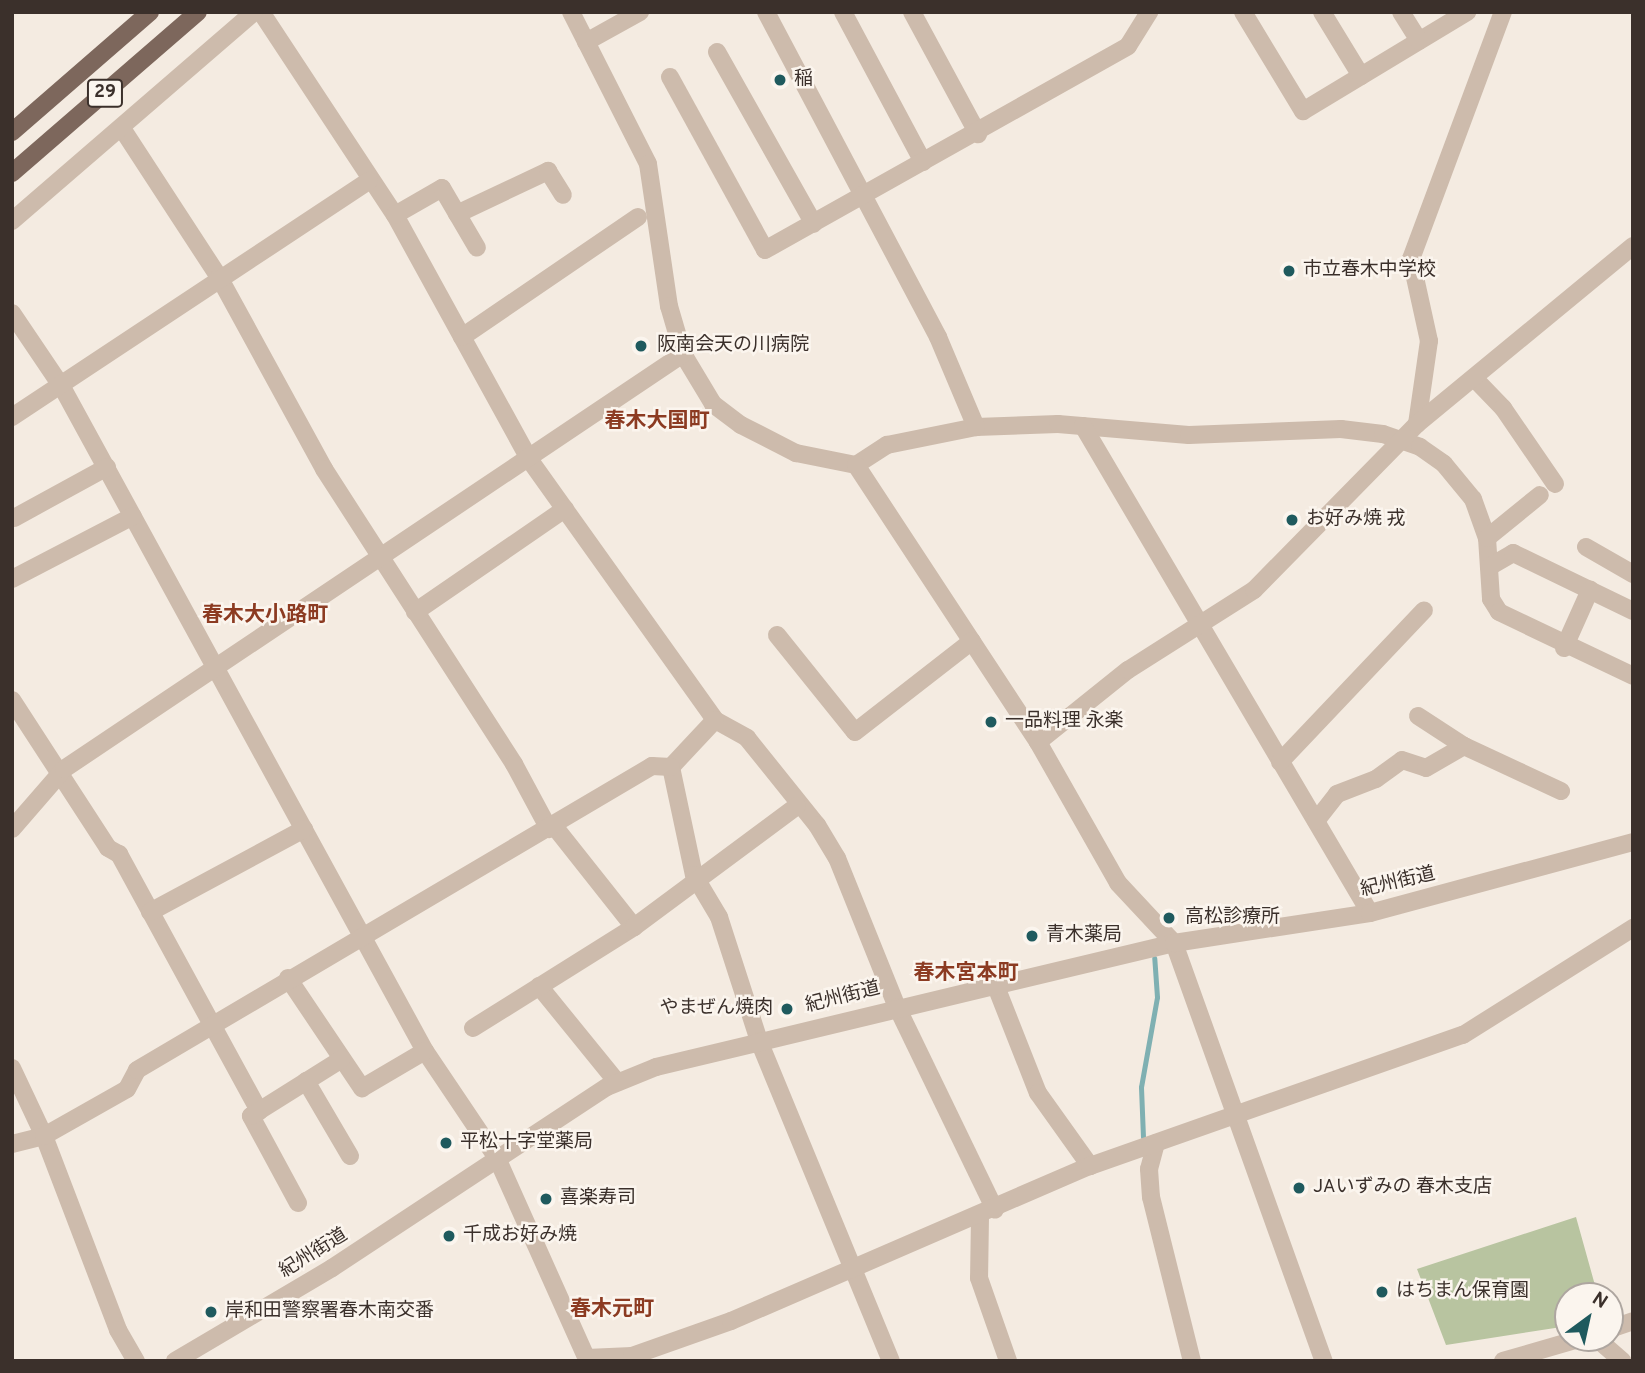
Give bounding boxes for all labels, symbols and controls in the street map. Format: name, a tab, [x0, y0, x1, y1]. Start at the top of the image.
place label: 稲	[794, 69, 813, 91]
marker: 稲	[772, 72, 788, 88]
road number: 29	[86, 78, 124, 108]
place label: 市立春木中学校	[1303, 260, 1436, 282]
marker: 市立春木中学校	[1281, 263, 1297, 279]
place label: 阪南会天の川病院	[657, 335, 809, 357]
marker: 阪南会天の川病院	[631, 336, 651, 356]
district label: 春木大国町	[605, 409, 709, 435]
place label: お好み焼 戎	[1306, 509, 1405, 531]
marker: お好み焼 戎	[1284, 512, 1300, 528]
district label: 春木大小路町	[202, 603, 328, 629]
place label: 一品料理 永楽	[1005, 711, 1123, 733]
marker: 一品料理 永楽	[983, 714, 999, 730]
street label: 紀州街道	[1358, 863, 1438, 903]
place label: 高松診療所	[1185, 907, 1280, 929]
marker: 高松診療所	[1159, 908, 1179, 928]
place label: 青木薬局	[1046, 925, 1122, 947]
marker: 青木薬局	[1024, 928, 1040, 944]
district label: 春木宮本町	[914, 961, 1018, 987]
street label: 紀州街道	[803, 978, 883, 1018]
place label: やまぜん焼肉	[659, 998, 773, 1020]
marker: やまぜん焼肉	[779, 1001, 795, 1017]
place label: 平松十字堂薬局	[460, 1132, 593, 1154]
marker: 平松十字堂薬局	[438, 1135, 454, 1151]
place label: JAいずみの 春木支店	[1313, 1177, 1492, 1199]
marker: JAいずみの 春木支店	[1291, 1180, 1307, 1196]
place label: 喜楽寿司	[560, 1188, 636, 1210]
marker: 喜楽寿司	[538, 1191, 554, 1207]
street label: 紀州街道	[276, 1224, 352, 1284]
place label: 千成お好み焼	[463, 1225, 577, 1247]
marker: 千成お好み焼	[441, 1228, 457, 1244]
place label: はちまん保育園	[1396, 1281, 1529, 1303]
north arrow	[1554, 1282, 1624, 1352]
marker: はちまん保育園	[1374, 1284, 1390, 1300]
text: N	[1587, 1287, 1612, 1315]
district label: 春木元町	[570, 1297, 654, 1323]
place label: 岸和田警察署春木南交番	[225, 1301, 434, 1323]
marker: 岸和田警察署春木南交番	[203, 1304, 219, 1320]

